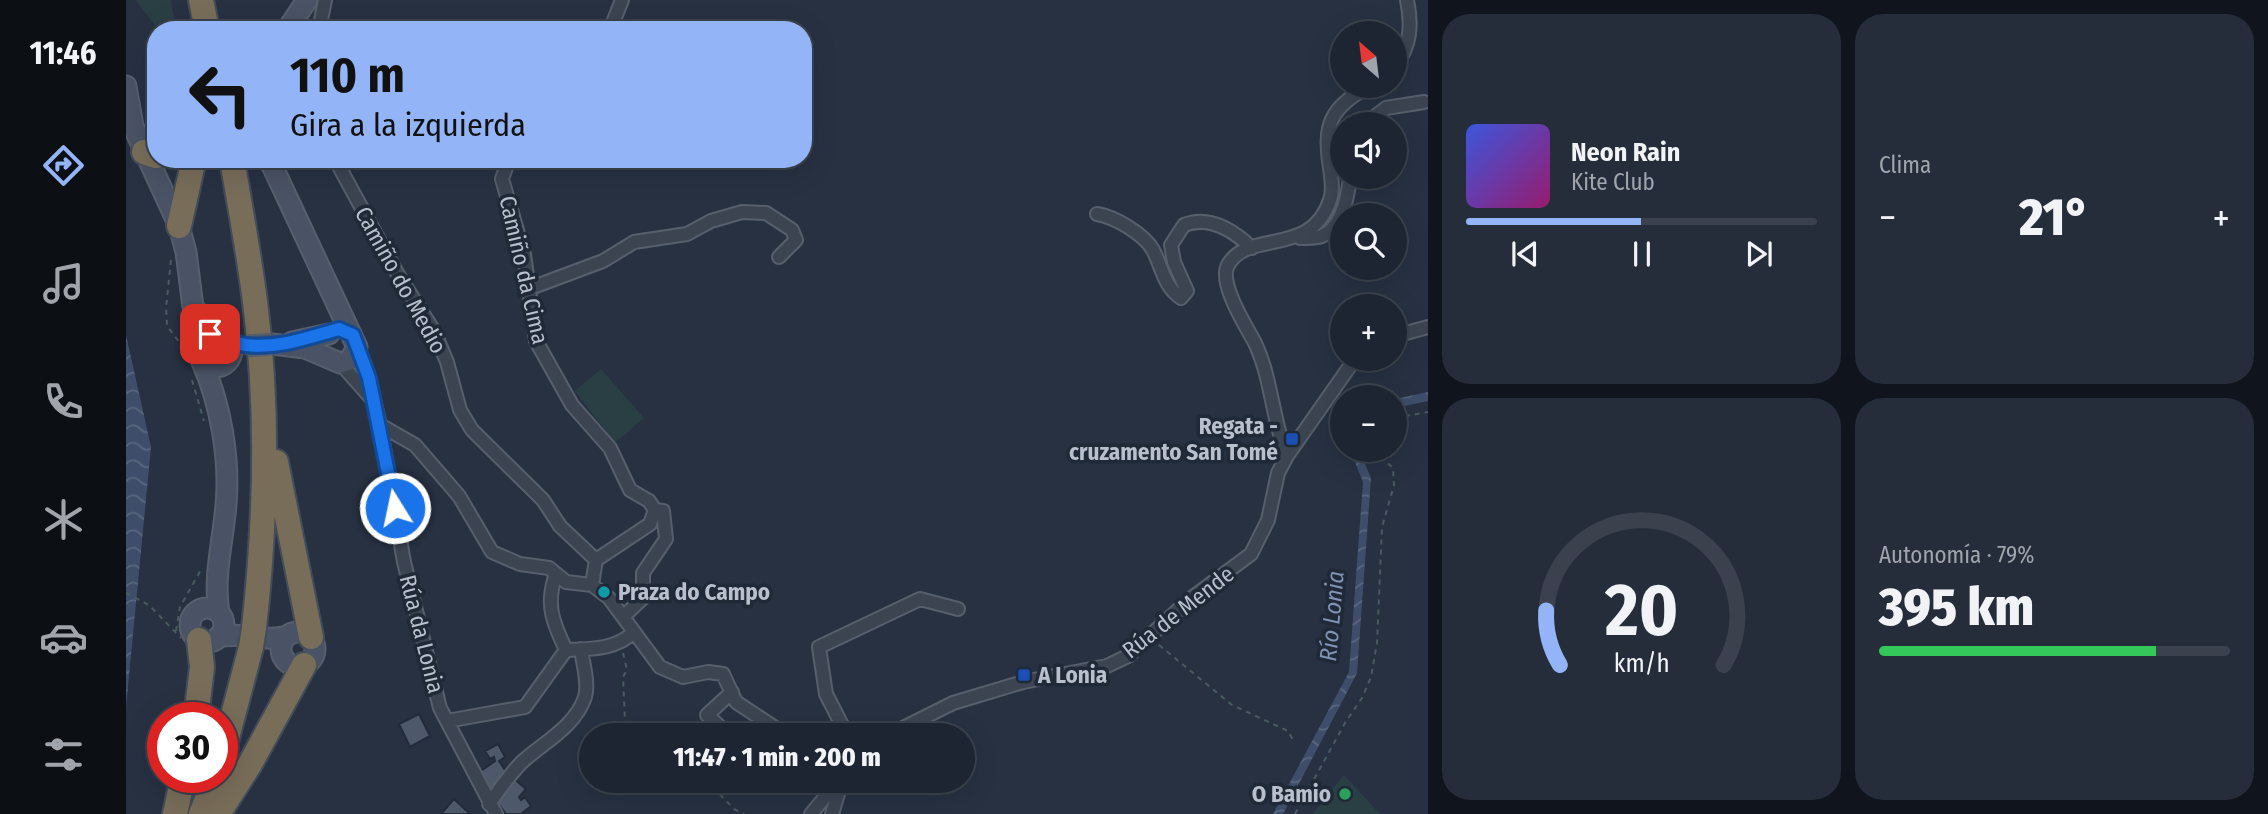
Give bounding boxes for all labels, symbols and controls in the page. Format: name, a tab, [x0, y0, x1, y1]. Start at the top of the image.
north arrow	[1330, 21, 1407, 98]
map controls	[1330, 21, 1407, 462]
text: 11:46	[30, 34, 96, 72]
text: 110 m	[290, 46, 405, 105]
icon: left	[175, 49, 266, 140]
text: Gira a la izquierda	[290, 106, 526, 144]
button: sound	[1330, 112, 1407, 189]
text: Neon Rain	[1571, 137, 1680, 168]
icon: directions	[39, 141, 88, 190]
text: Clima	[1879, 151, 1931, 179]
text: Kite Club	[1571, 168, 1655, 196]
text: 21°	[2019, 186, 2090, 249]
street label: Camiño da Cima	[493, 193, 555, 347]
text: −	[1879, 195, 1896, 241]
text: +	[2213, 195, 2230, 241]
street label: Camiño do Medio	[349, 202, 453, 358]
button: search	[1330, 203, 1407, 280]
icon: previous	[1506, 235, 1544, 273]
icon: pause	[1623, 235, 1661, 273]
icon: next	[1740, 235, 1778, 273]
icon: music	[39, 259, 88, 308]
button: +	[1330, 294, 1407, 371]
pin	[180, 304, 240, 364]
icon: arrive	[191, 315, 229, 353]
icon: phone	[39, 377, 88, 426]
button: −	[1330, 385, 1407, 462]
place label: Regata - cruzamento San Tomé	[1069, 412, 1278, 466]
marker: Regata - cruzamento San Tomé	[1284, 431, 1300, 447]
position arrow	[358, 471, 432, 545]
icon: climate	[39, 495, 88, 544]
text: Autonomía · 79%	[1879, 541, 2034, 569]
street label: Rúa de Mende	[1117, 560, 1239, 664]
text: 20	[1604, 567, 1678, 654]
water label: Río Lonia	[1314, 570, 1350, 662]
street label: Rúa da Lonia	[394, 572, 450, 696]
text: 395 km	[1879, 576, 2034, 639]
place label: Praza do Campo	[618, 578, 770, 606]
marker: Praza do Campo	[596, 584, 612, 600]
icon: car	[39, 613, 88, 662]
text: km/h	[1614, 649, 1669, 679]
place label: A Lonia	[1037, 661, 1107, 689]
marker: A Lonia	[1016, 667, 1032, 683]
speed limit sign: 30	[147, 702, 238, 793]
icon: filters	[39, 730, 88, 779]
text: 11:47 · 1 min · 200 m	[673, 742, 881, 773]
place label: O Bamio	[1252, 780, 1331, 808]
marker: O Bamio	[1337, 786, 1353, 802]

